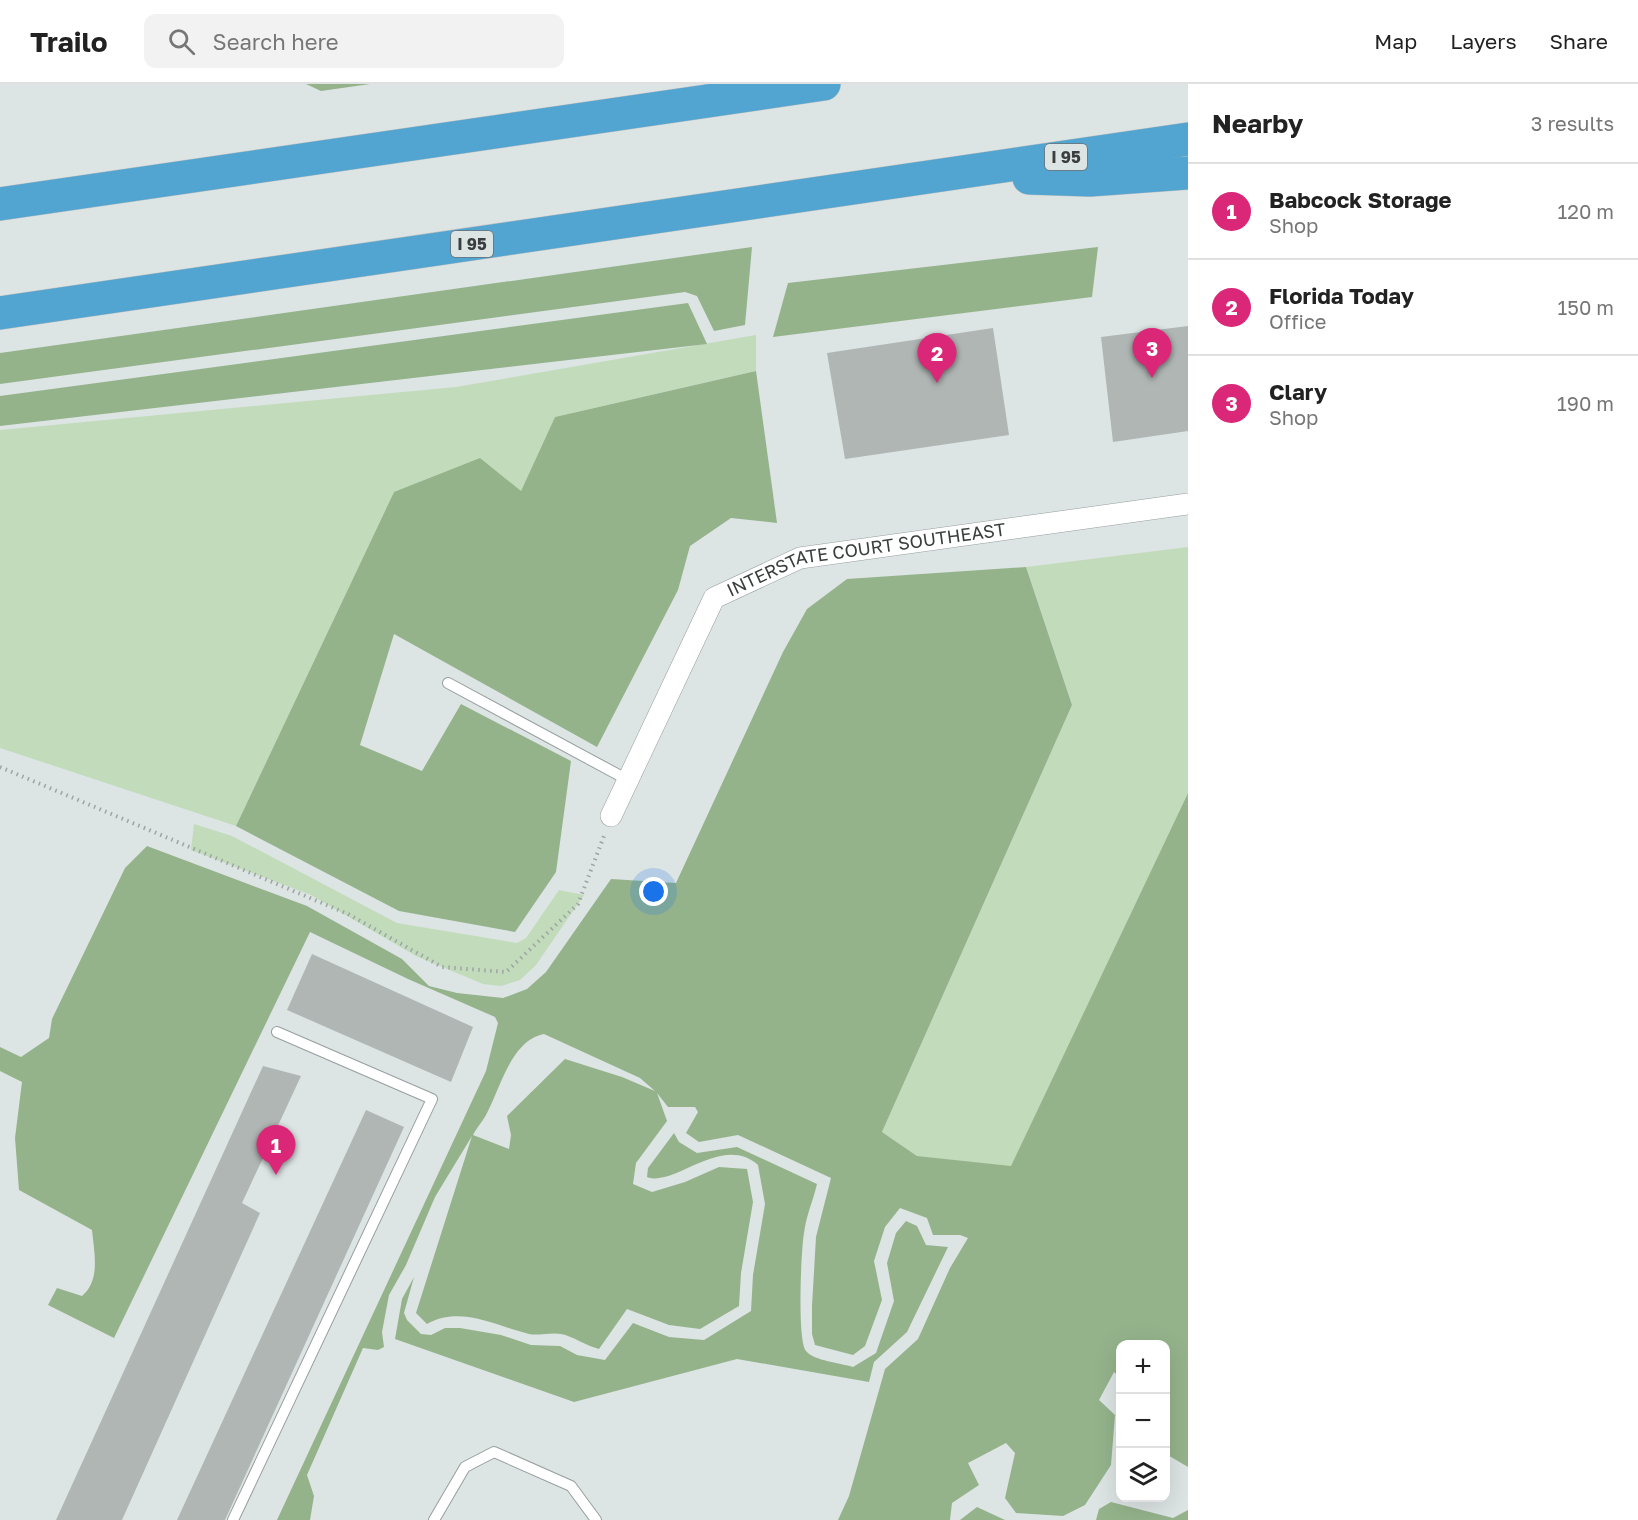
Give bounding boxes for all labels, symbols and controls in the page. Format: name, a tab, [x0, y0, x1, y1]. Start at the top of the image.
search box	[144, 14, 564, 68]
text: Trailo	[30, 25, 108, 58]
icon: search	[165, 25, 198, 58]
text: Search here	[213, 28, 339, 55]
text: Map	[1374, 28, 1417, 54]
text: Layers	[1450, 28, 1517, 54]
text: Share	[1550, 28, 1608, 54]
text: Nearby	[1212, 108, 1303, 139]
text: 3 results	[1531, 111, 1614, 135]
road number: I 95	[1045, 144, 1087, 170]
text: Babcock Storage	[1269, 186, 1452, 213]
text: 1	[1226, 199, 1237, 223]
text: 120 m	[1558, 199, 1614, 223]
text: Shop	[1269, 213, 1318, 237]
road number: I 95	[451, 231, 493, 257]
text: Florida Today	[1269, 282, 1414, 309]
text: 2	[1225, 295, 1238, 319]
text: 150 m	[1558, 295, 1614, 319]
text: Office	[1269, 309, 1326, 333]
pin: 3	[1132, 328, 1172, 378]
pin: 2	[918, 334, 956, 383]
text: Clary	[1269, 378, 1327, 405]
text: 3	[1225, 391, 1238, 415]
text: 190 m	[1557, 391, 1614, 415]
text: Shop	[1269, 405, 1318, 429]
street label: INTERSTATE COURT SOUTHEAST	[723, 518, 1007, 601]
your location	[639, 877, 668, 906]
pin: 1	[256, 1126, 296, 1175]
map controls	[1116, 1340, 1170, 1502]
button: +	[1116, 1340, 1170, 1394]
button: −	[1116, 1394, 1170, 1448]
button: layers	[1116, 1448, 1170, 1502]

